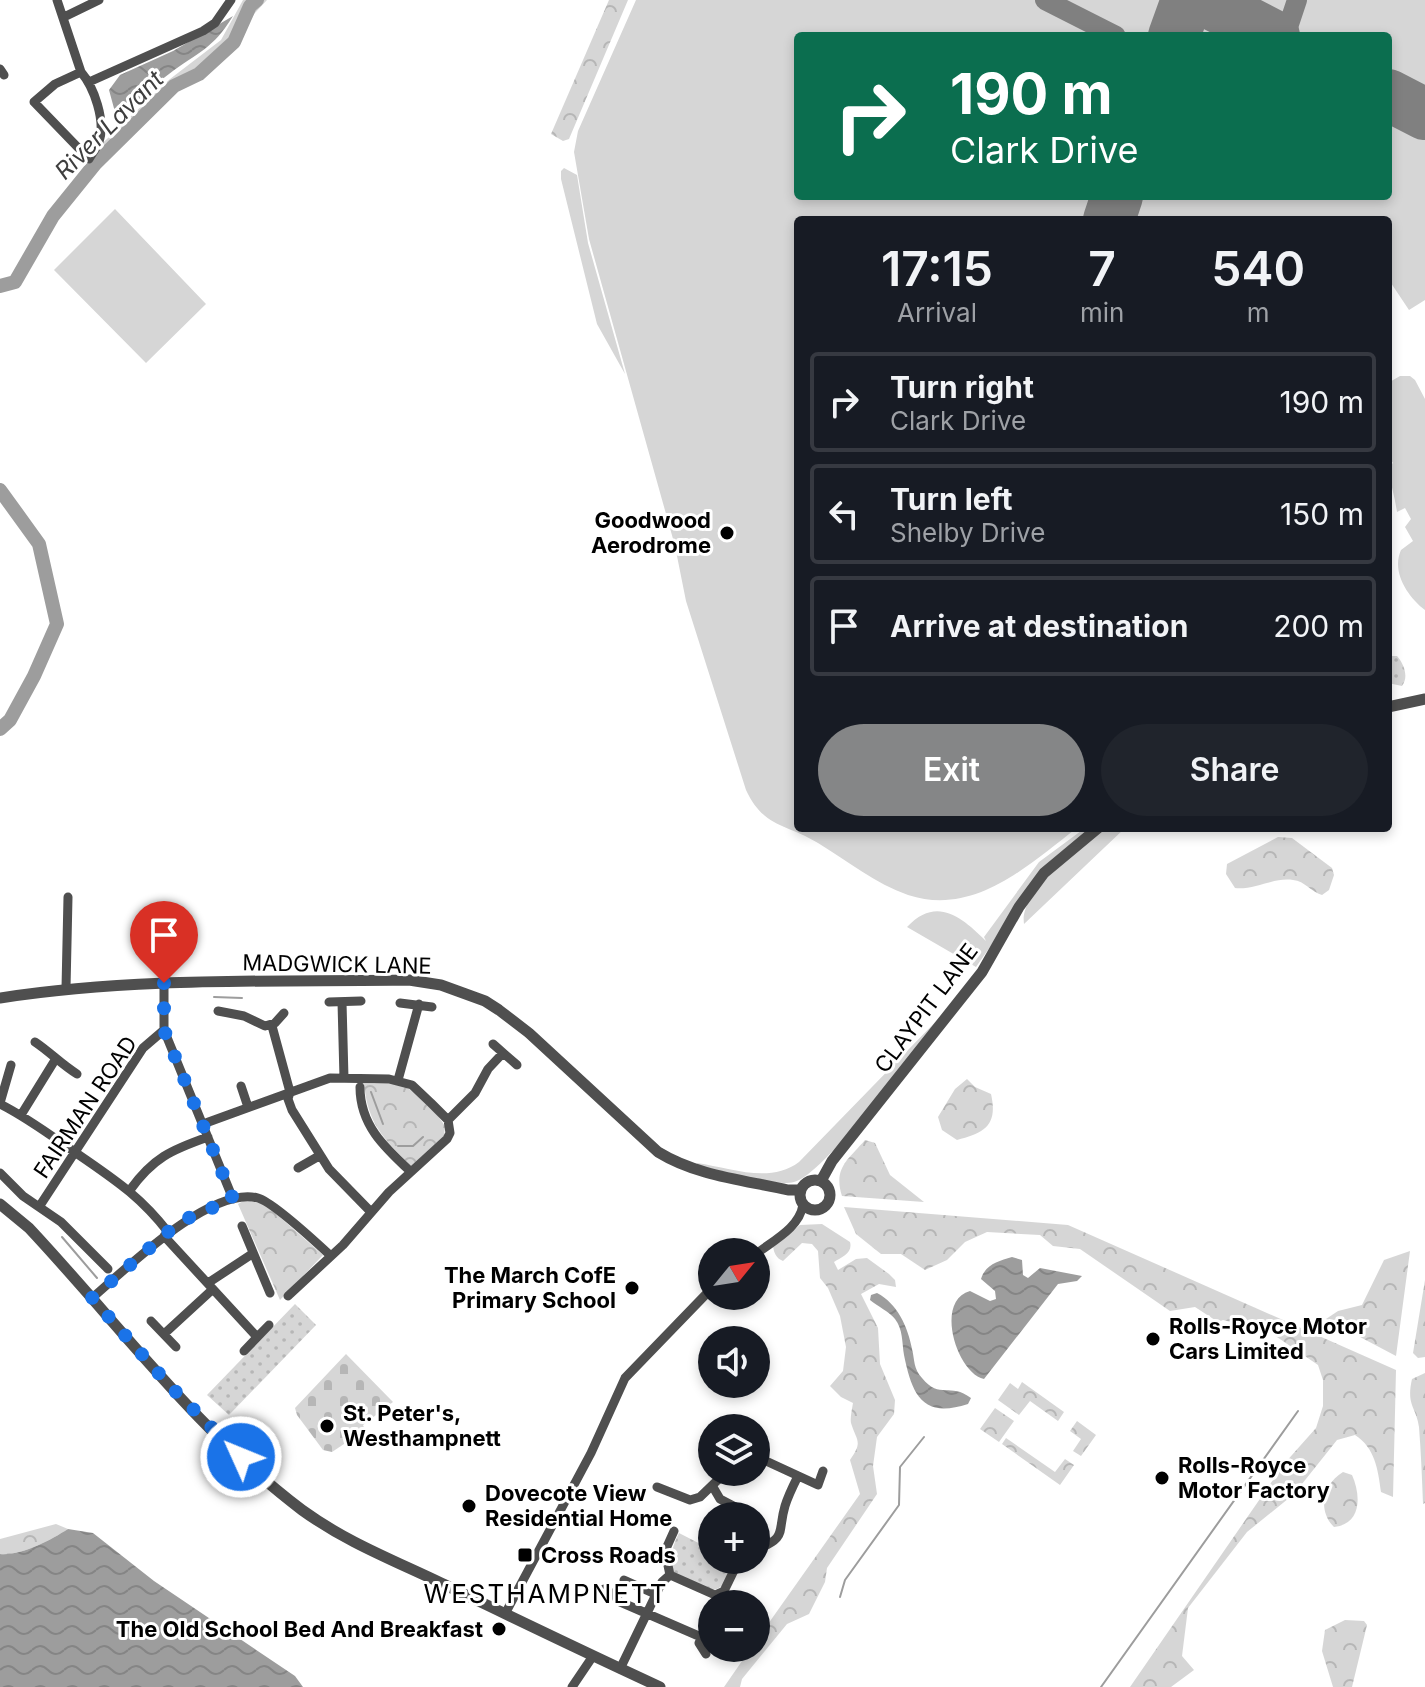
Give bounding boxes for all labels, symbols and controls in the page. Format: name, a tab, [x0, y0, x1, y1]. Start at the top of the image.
text: 190 m	[950, 60, 1113, 128]
water label: River Lavant	[49, 64, 170, 185]
icon: right	[818, 64, 922, 168]
text: Clark Drive	[950, 128, 1139, 172]
text: 17:15	[881, 239, 993, 298]
text: 7	[1088, 239, 1116, 298]
text: 540	[1211, 239, 1305, 298]
text: Arrival	[897, 297, 977, 328]
text: min	[1080, 297, 1124, 328]
text: m	[1247, 297, 1270, 328]
text: Turn right	[890, 369, 1034, 405]
icon: right	[822, 380, 866, 424]
text: 190 m	[1280, 384, 1364, 420]
text: Clark Drive	[890, 405, 1026, 436]
text: Turn left	[890, 481, 1012, 517]
icon: left	[822, 492, 866, 536]
text: 150 m	[1280, 496, 1364, 532]
place label: Goodwood Aerodrome	[591, 507, 711, 558]
text: Shelby Drive	[890, 517, 1045, 548]
marker: Goodwood Aerodrome	[718, 524, 736, 542]
icon: arrive	[822, 604, 866, 648]
text: Arrive at destination	[890, 608, 1188, 644]
text: 200 m	[1273, 608, 1364, 644]
button: Exit	[818, 724, 1085, 816]
button: Share	[1101, 724, 1368, 816]
pin	[130, 901, 198, 983]
icon: arrive	[142, 913, 186, 957]
street label: CLAYPIT LANE	[869, 938, 983, 1078]
street label: MADGWICK LANE	[242, 949, 432, 979]
street label: FAIRMAN ROAD	[28, 1031, 142, 1183]
north arrow	[698, 1238, 770, 1310]
map controls	[698, 1238, 770, 1662]
place label: The March CofE Primary School	[444, 1262, 616, 1313]
marker: The March CofE Primary School	[623, 1279, 641, 1297]
place label: Rolls-Royce Motor Cars Limited	[1169, 1313, 1367, 1364]
button: sound	[698, 1326, 770, 1398]
marker: Rolls-Royce Motor Cars Limited	[1144, 1330, 1162, 1348]
place label: St. Peter's, Westhampnett	[343, 1400, 501, 1451]
button: layers	[698, 1414, 770, 1486]
position arrow	[199, 1415, 283, 1499]
marker: St. Peter's, Westhampnett	[318, 1417, 336, 1435]
place label: Rolls-Royce Motor Factory	[1178, 1452, 1330, 1503]
marker: Rolls-Royce Motor Factory	[1153, 1469, 1171, 1487]
place label: Dovecote View Residential Home	[485, 1480, 672, 1531]
marker: Dovecote View Residential Home	[460, 1497, 478, 1515]
button: +	[698, 1502, 770, 1574]
place label: Cross Roads	[541, 1542, 676, 1568]
marker: Cross Roads	[516, 1546, 534, 1564]
district label: WESTHAMPNETT	[424, 1578, 668, 1609]
button: −	[698, 1590, 770, 1662]
place label: The Old School Bed And Breakfast	[116, 1616, 483, 1642]
marker: The Old School Bed And Breakfast	[490, 1620, 508, 1638]

